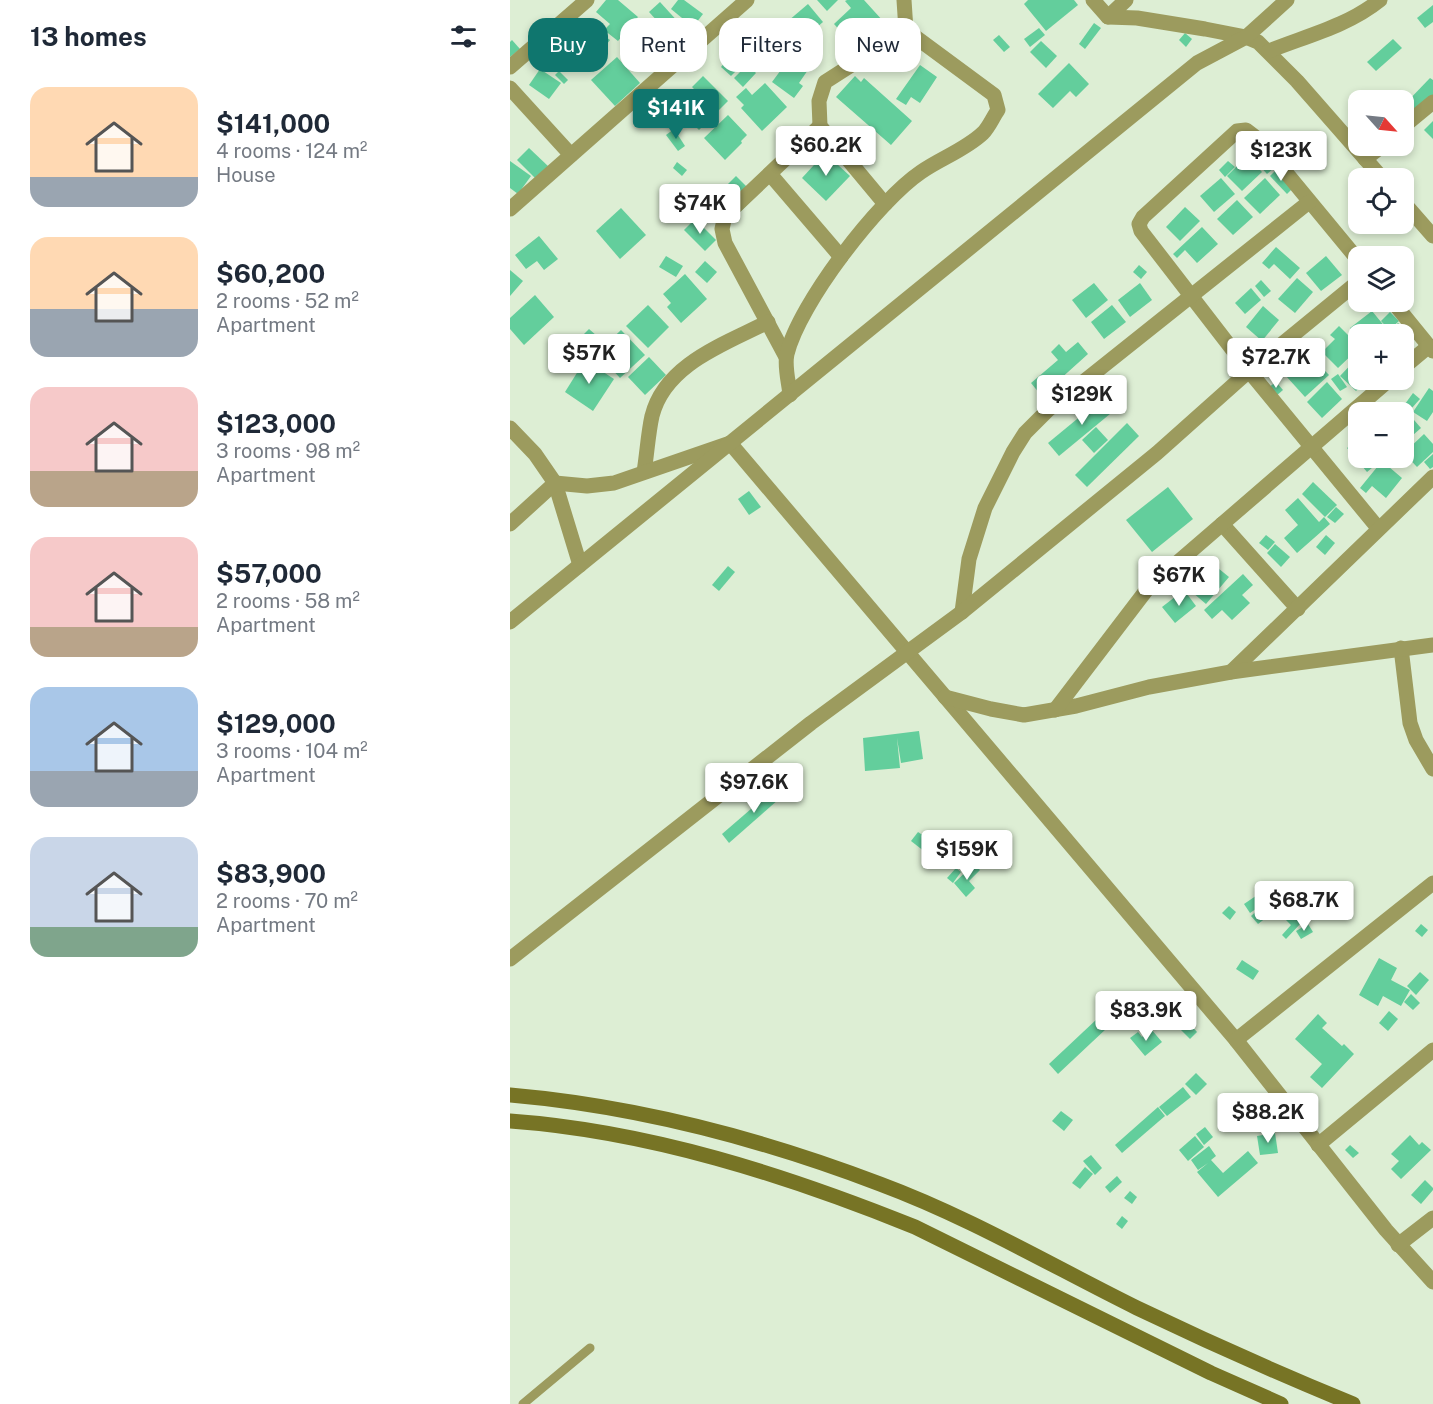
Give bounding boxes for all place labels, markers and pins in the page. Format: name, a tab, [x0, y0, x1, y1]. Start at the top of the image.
pin: $141K	[634, 89, 718, 140]
pin: $60.2K	[777, 126, 875, 177]
pin: $123K	[1239, 131, 1323, 182]
pin: $74K	[664, 184, 736, 235]
pin: $57K	[553, 334, 625, 385]
pin: $72.7K	[1227, 338, 1325, 389]
pin: $129K	[1040, 375, 1124, 426]
pin: $67K	[1143, 556, 1215, 607]
pin: $97.6K	[705, 763, 803, 814]
pin: $159K	[925, 830, 1009, 881]
pin: $68.7K	[1255, 881, 1353, 932]
pin: $83.9K	[1097, 991, 1195, 1042]
pin: $88.2K	[1219, 1093, 1317, 1144]

